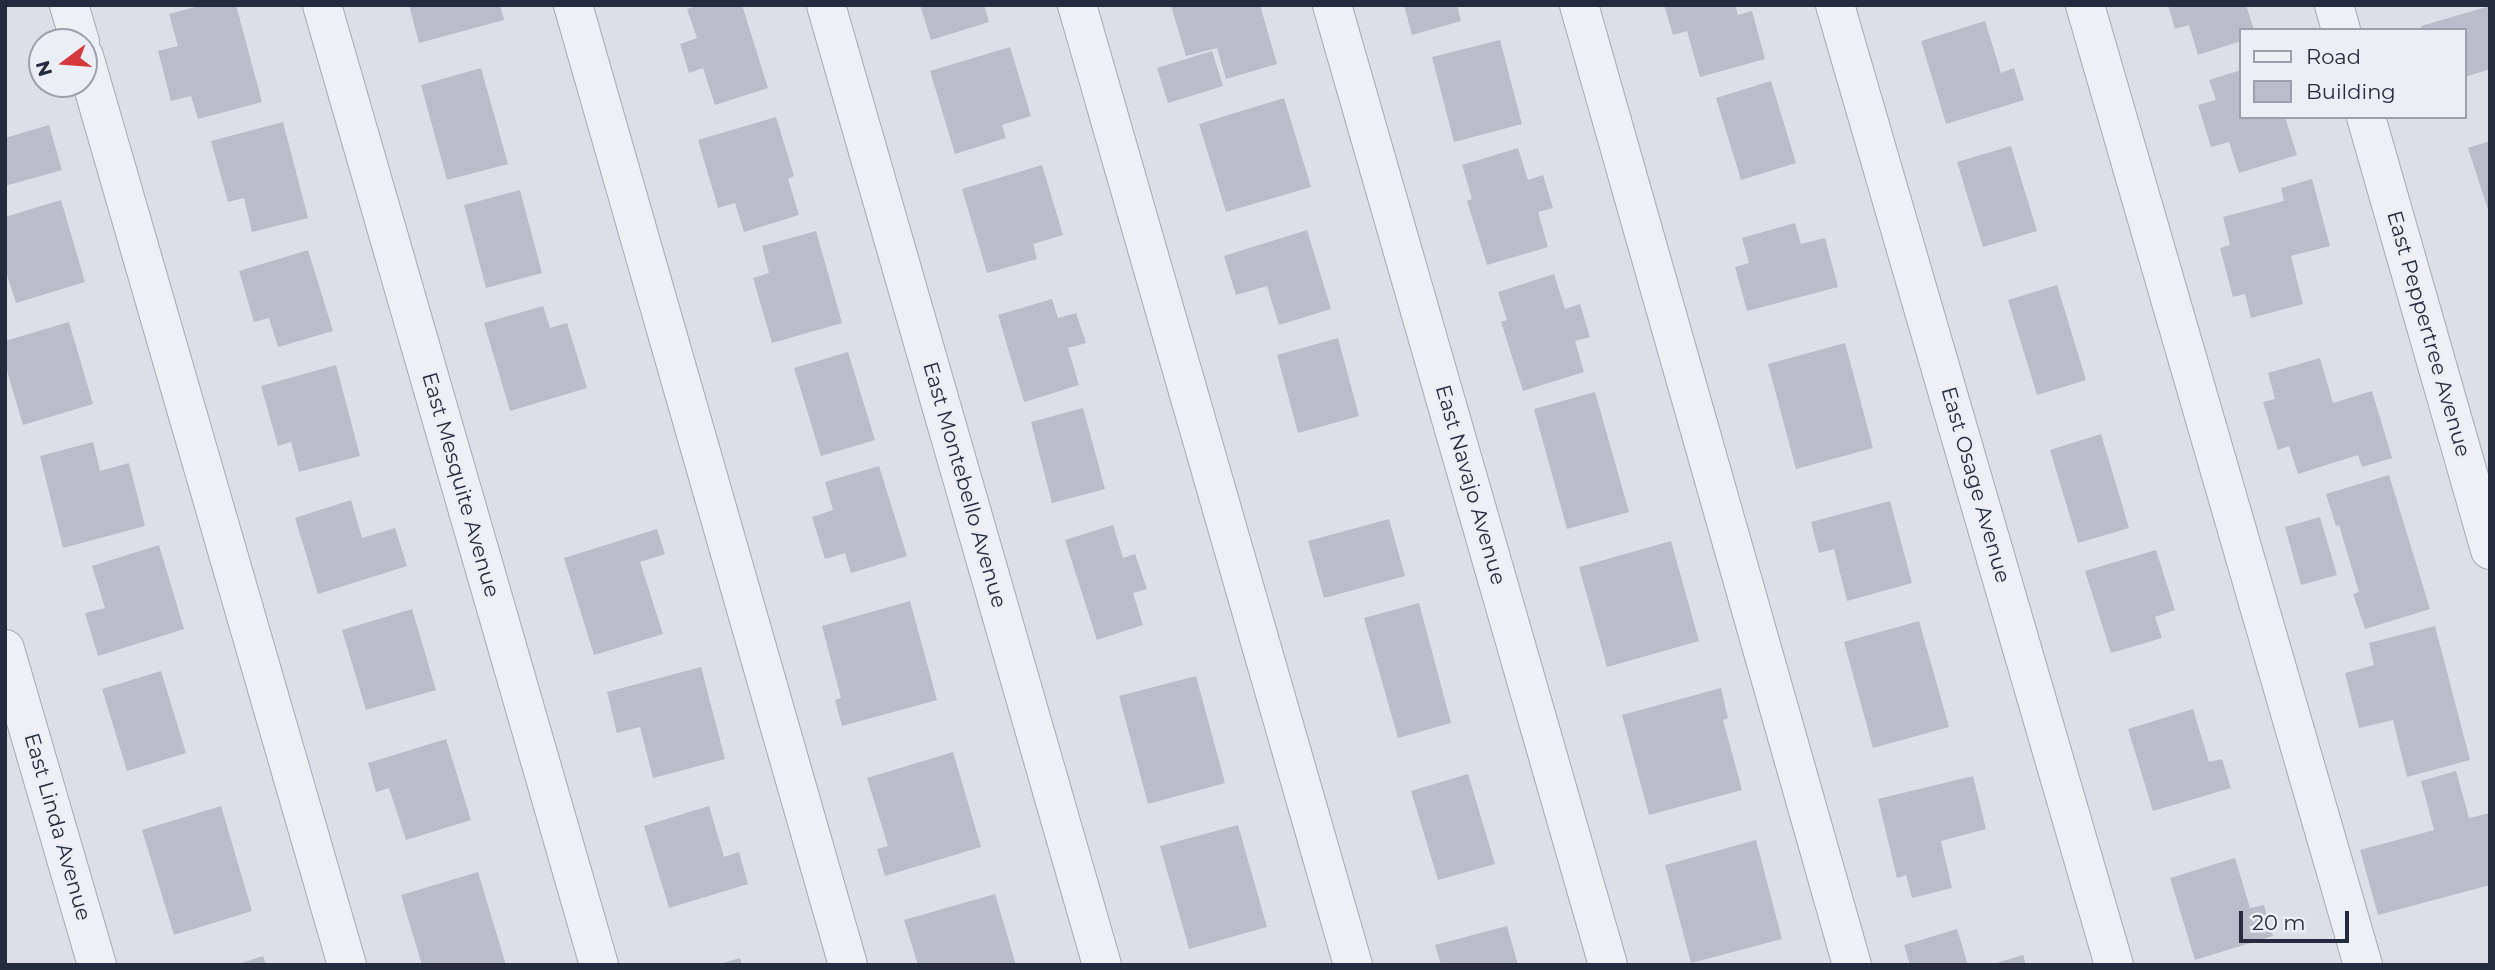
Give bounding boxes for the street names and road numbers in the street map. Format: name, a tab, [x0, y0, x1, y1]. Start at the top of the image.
street label: East Peppertree Avenue	[2381, 208, 2475, 460]
street label: East Montebello Avenue	[917, 359, 1011, 611]
street label: East Mesquite Avenue	[416, 370, 504, 600]
street label: East Navajo Avenue	[1429, 382, 1511, 588]
street label: East Osage Avenue	[1935, 384, 2015, 586]
street label: East Linda Avenue	[18, 730, 96, 924]

